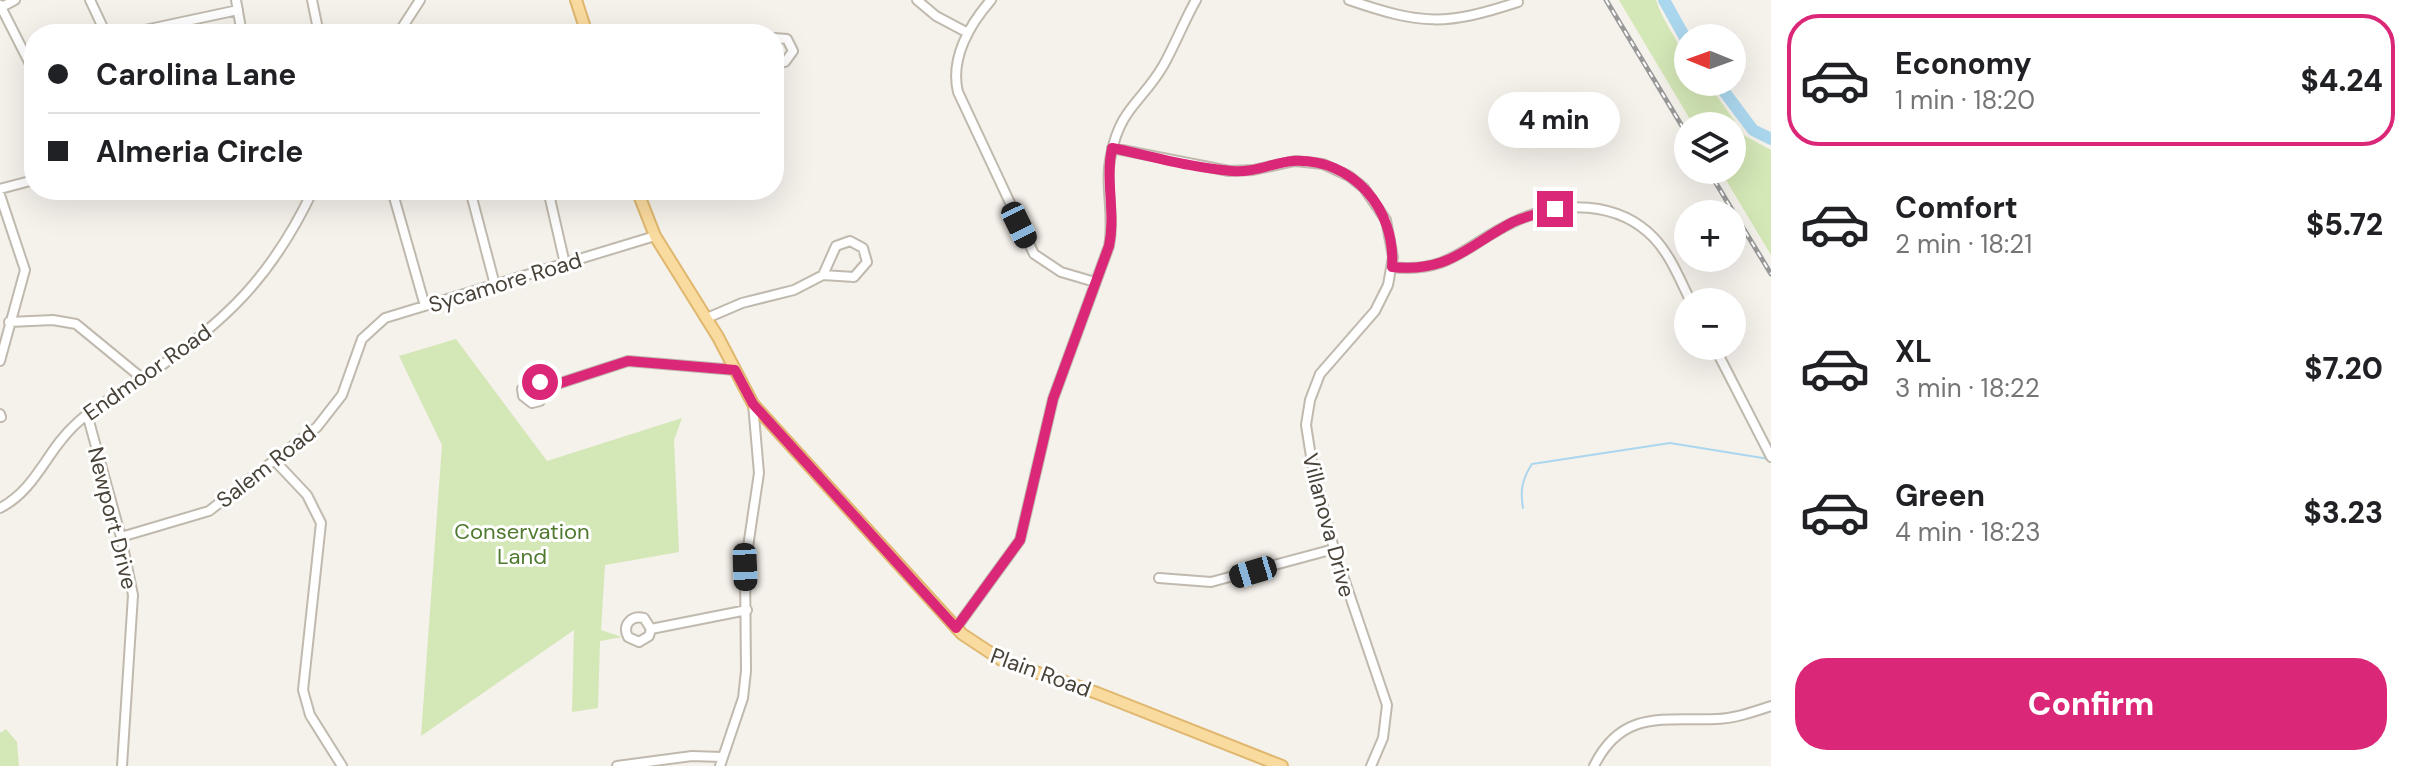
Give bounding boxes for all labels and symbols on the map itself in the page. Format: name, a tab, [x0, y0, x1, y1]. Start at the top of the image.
north arrow	[1674, 24, 1746, 96]
callout: 4 min	[1489, 93, 1621, 149]
route end	[1537, 191, 1573, 227]
car	[998, 198, 1040, 252]
street label: Sycamore Road	[425, 245, 585, 320]
street label: Endmoor Road	[78, 318, 217, 427]
route start	[522, 364, 558, 400]
street label: Salem Road	[211, 418, 322, 514]
street label: Newport Drive	[81, 444, 144, 592]
street label: Villanova Drive	[1295, 450, 1362, 600]
park label: Conservation Land	[454, 517, 590, 571]
car	[732, 543, 758, 591]
car	[1227, 554, 1279, 590]
street label: Plain Road	[987, 641, 1095, 704]

